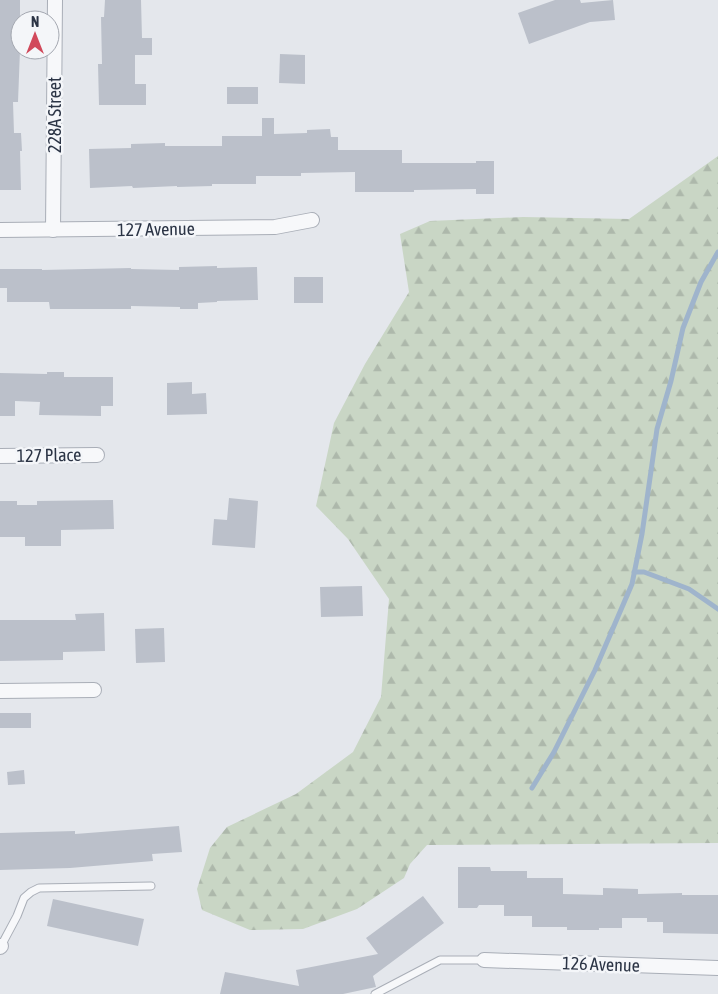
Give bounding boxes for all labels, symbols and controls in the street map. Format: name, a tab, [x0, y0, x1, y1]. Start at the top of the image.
north arrow	[10, 10, 60, 60]
text: N	[31, 14, 39, 30]
street label: 228A Street	[44, 77, 65, 153]
street label: 127 Avenue	[117, 218, 195, 240]
street label: 127 Place	[17, 444, 81, 466]
street label: 126 Avenue	[562, 952, 640, 976]

